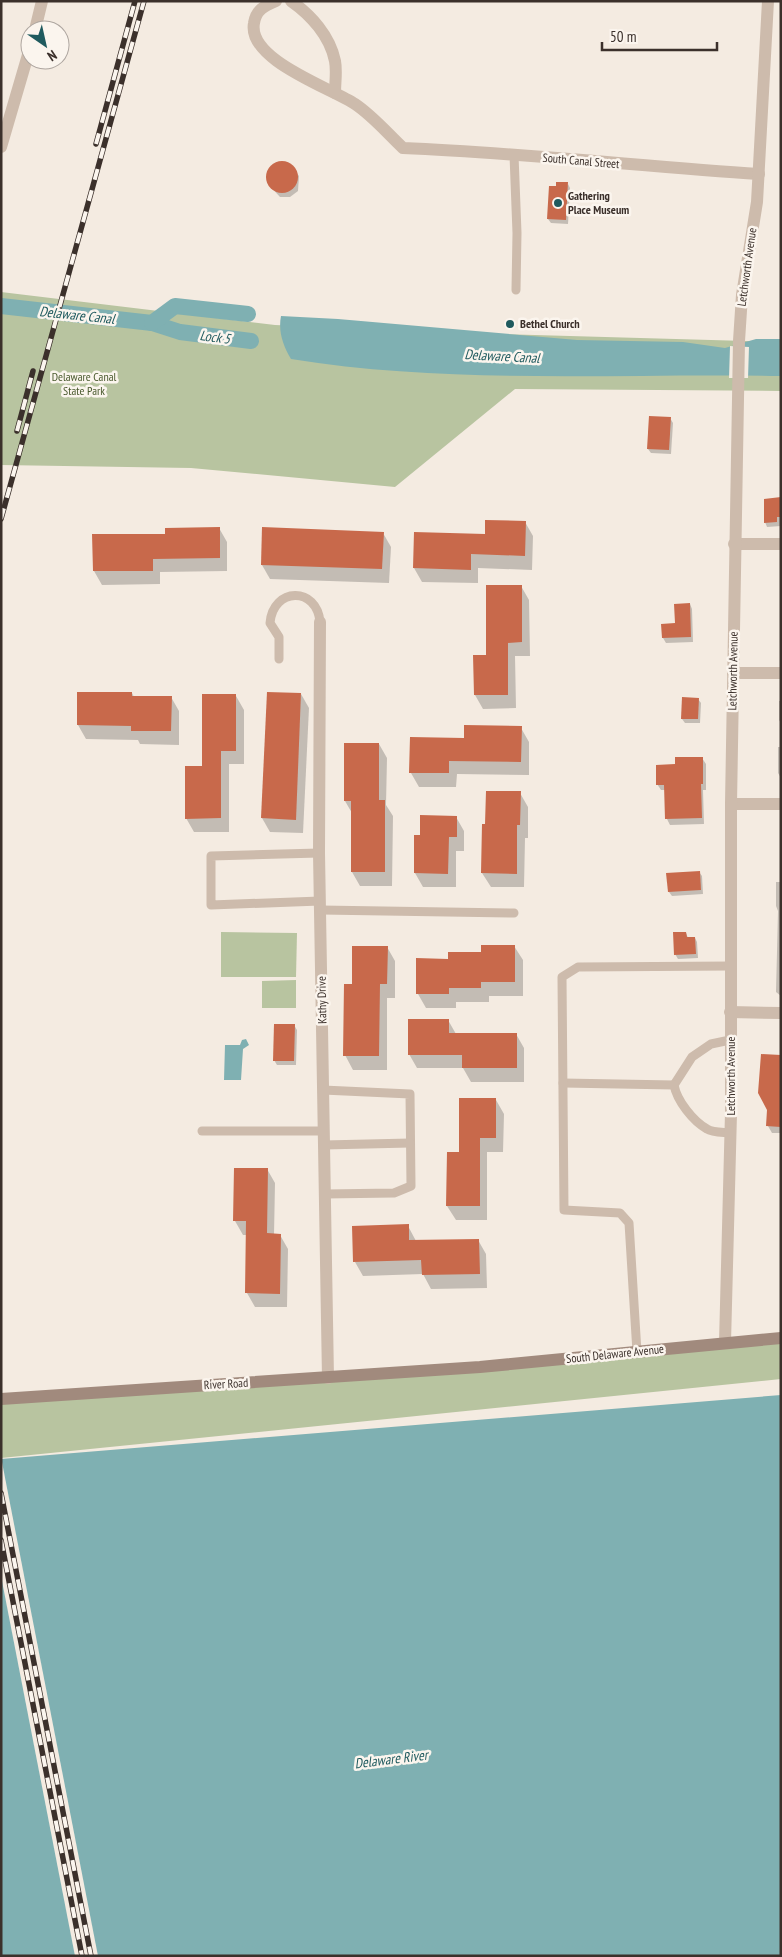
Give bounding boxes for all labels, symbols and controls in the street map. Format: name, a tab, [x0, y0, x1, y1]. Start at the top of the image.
north arrow	[20, 20, 70, 70]
scale bar	[602, 20, 717, 52]
text: 50 m	[610, 27, 636, 46]
text: N	[44, 46, 60, 65]
street label: South Canal Street	[542, 150, 621, 171]
place label: Gathering Place Museum	[568, 188, 629, 217]
marker: Gathering Place Museum	[552, 197, 564, 209]
street label: Letchworth Avenue	[734, 227, 759, 307]
water label: Delaware Canal	[39, 302, 117, 328]
place label: Bethel Church	[520, 316, 580, 331]
marker: Bethel Church	[504, 318, 516, 330]
water label: Lock 5	[199, 326, 233, 348]
water label: Delaware Canal	[464, 345, 542, 367]
park label: Delaware Canal State Park	[52, 369, 116, 398]
street label: Letchworth Avenue	[724, 631, 741, 711]
street label: Kathy Drive	[314, 976, 329, 1024]
street label: Letchworth Avenue	[723, 1036, 738, 1116]
street label: South Delaware Avenue	[565, 1341, 665, 1366]
street label: River Road	[203, 1375, 248, 1392]
water label: Delaware River	[354, 1745, 431, 1772]

